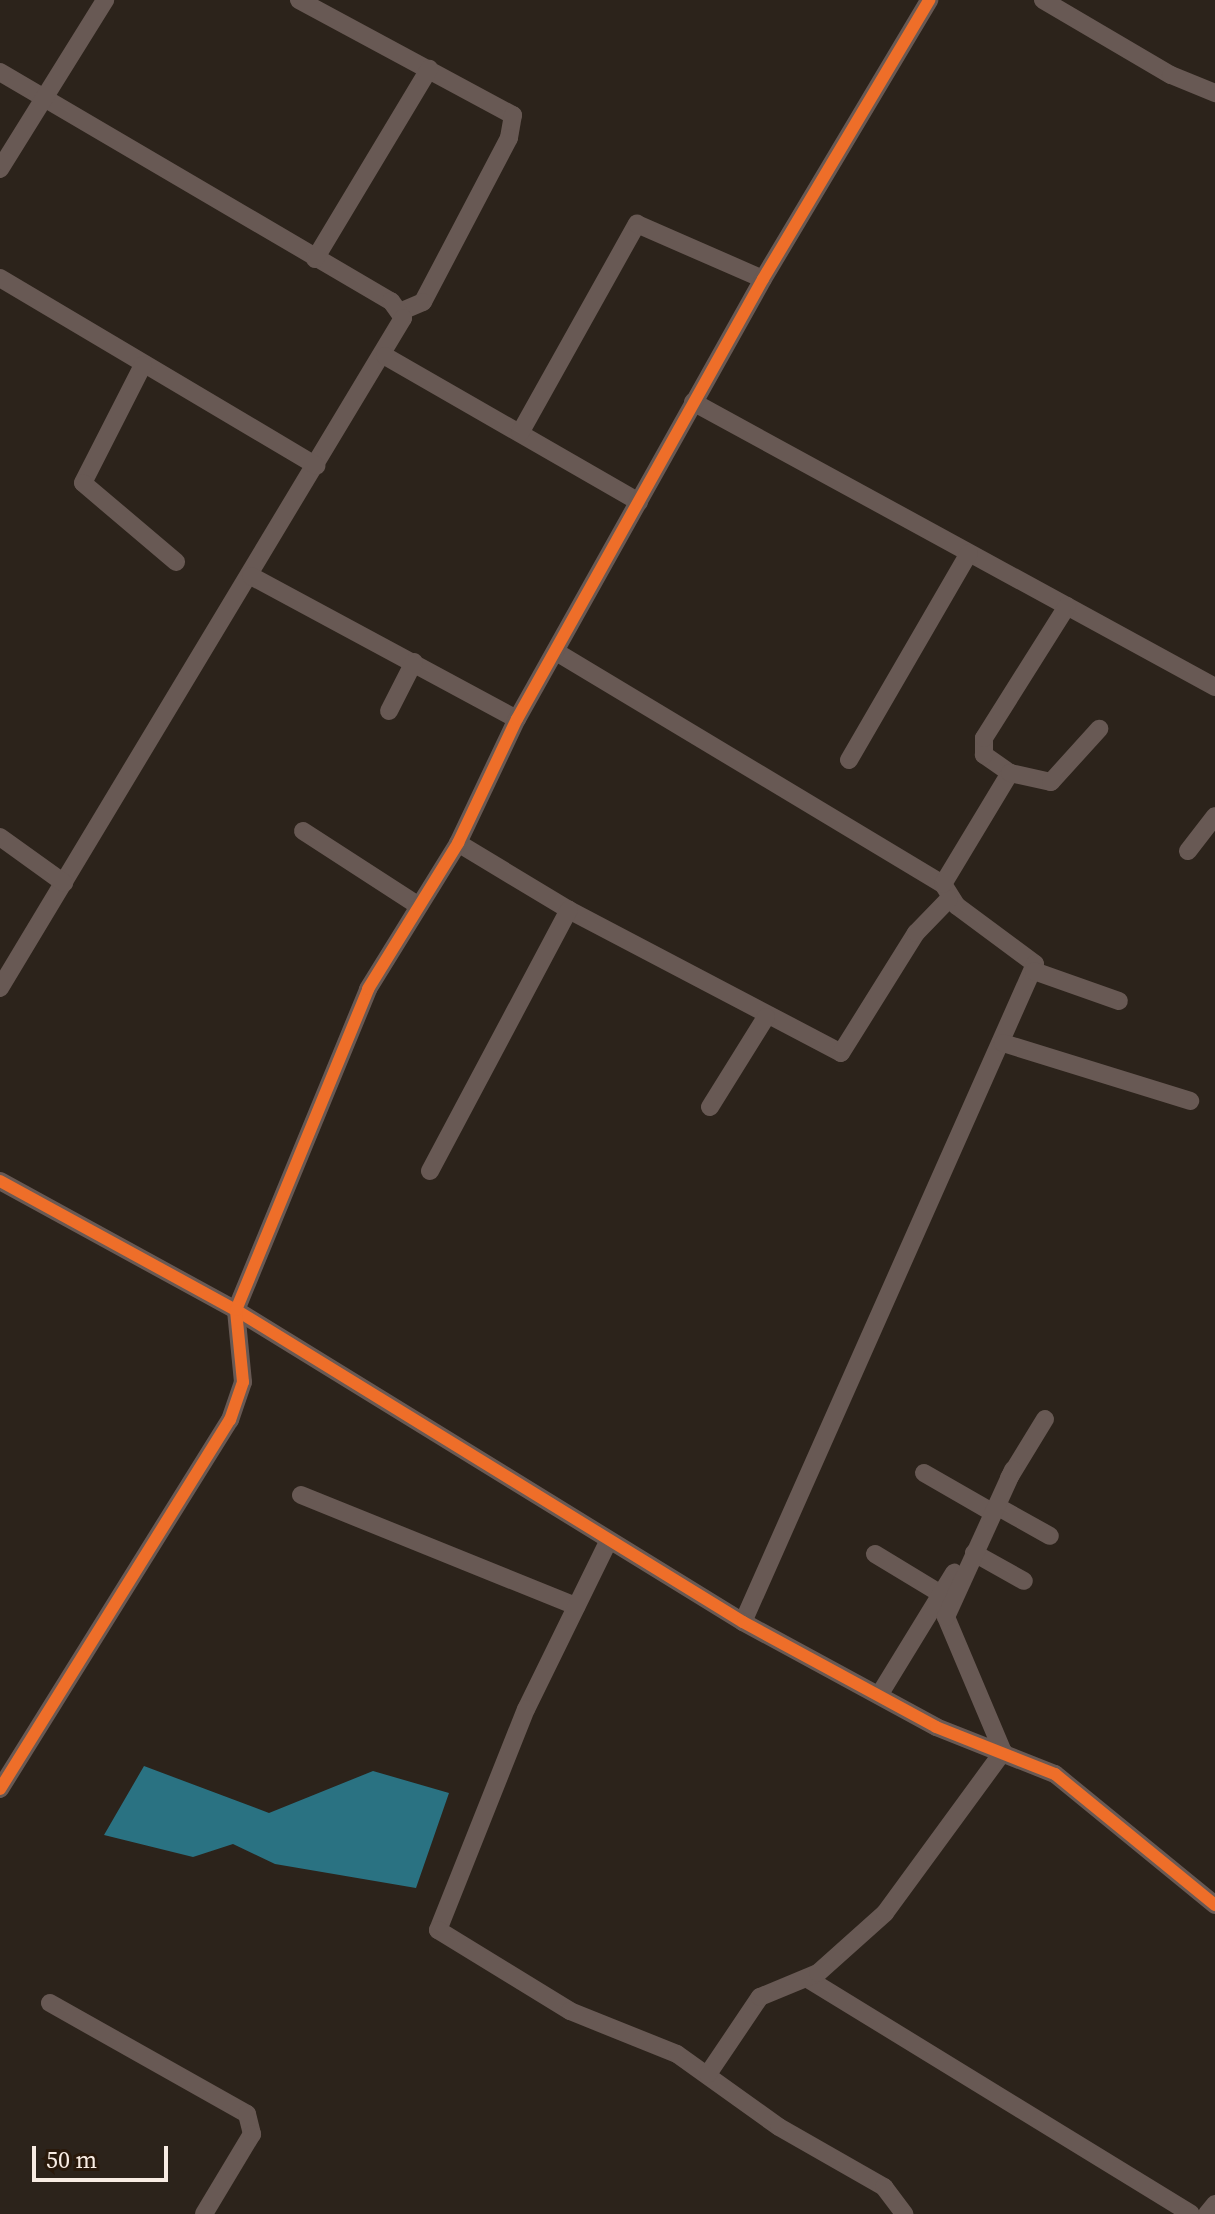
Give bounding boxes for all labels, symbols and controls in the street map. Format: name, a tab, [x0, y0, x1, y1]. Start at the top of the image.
scale bar	[36, 2130, 172, 2180]
text: 50 m	[46, 2143, 97, 2176]

